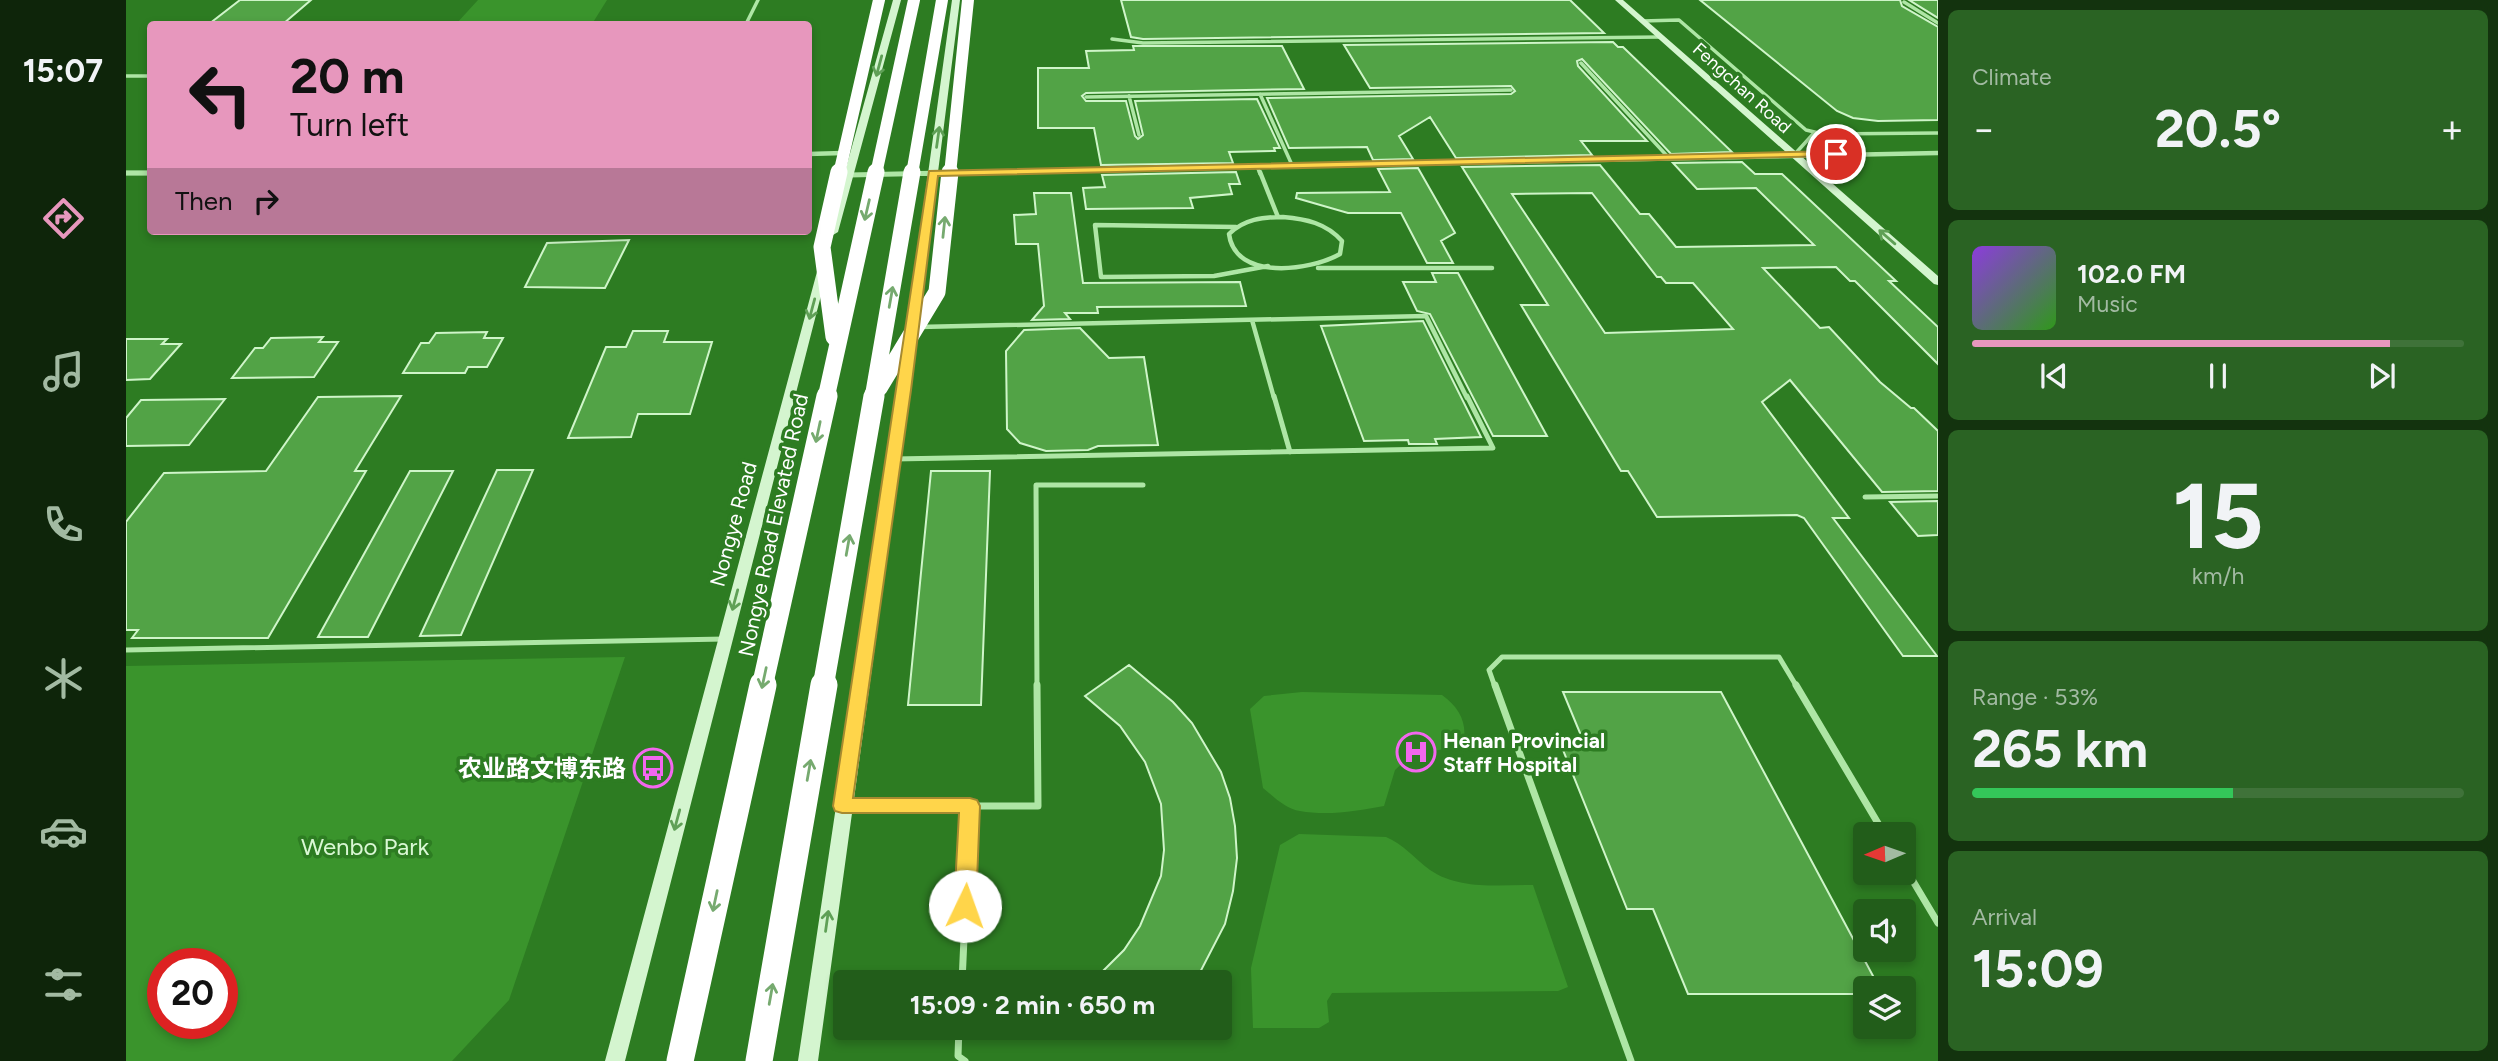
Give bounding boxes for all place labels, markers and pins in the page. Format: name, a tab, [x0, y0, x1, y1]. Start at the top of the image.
pin	[1806, 124, 1866, 184]
place label: Henan Provincial Staff Hospital	[1443, 728, 1605, 777]
hospital icon: Henan Provincial Staff Hospital	[1395, 731, 1437, 773]
bus stop icon: 农业路文博东路	[632, 747, 674, 789]
place label: 农业路文博东路	[458, 754, 626, 783]

